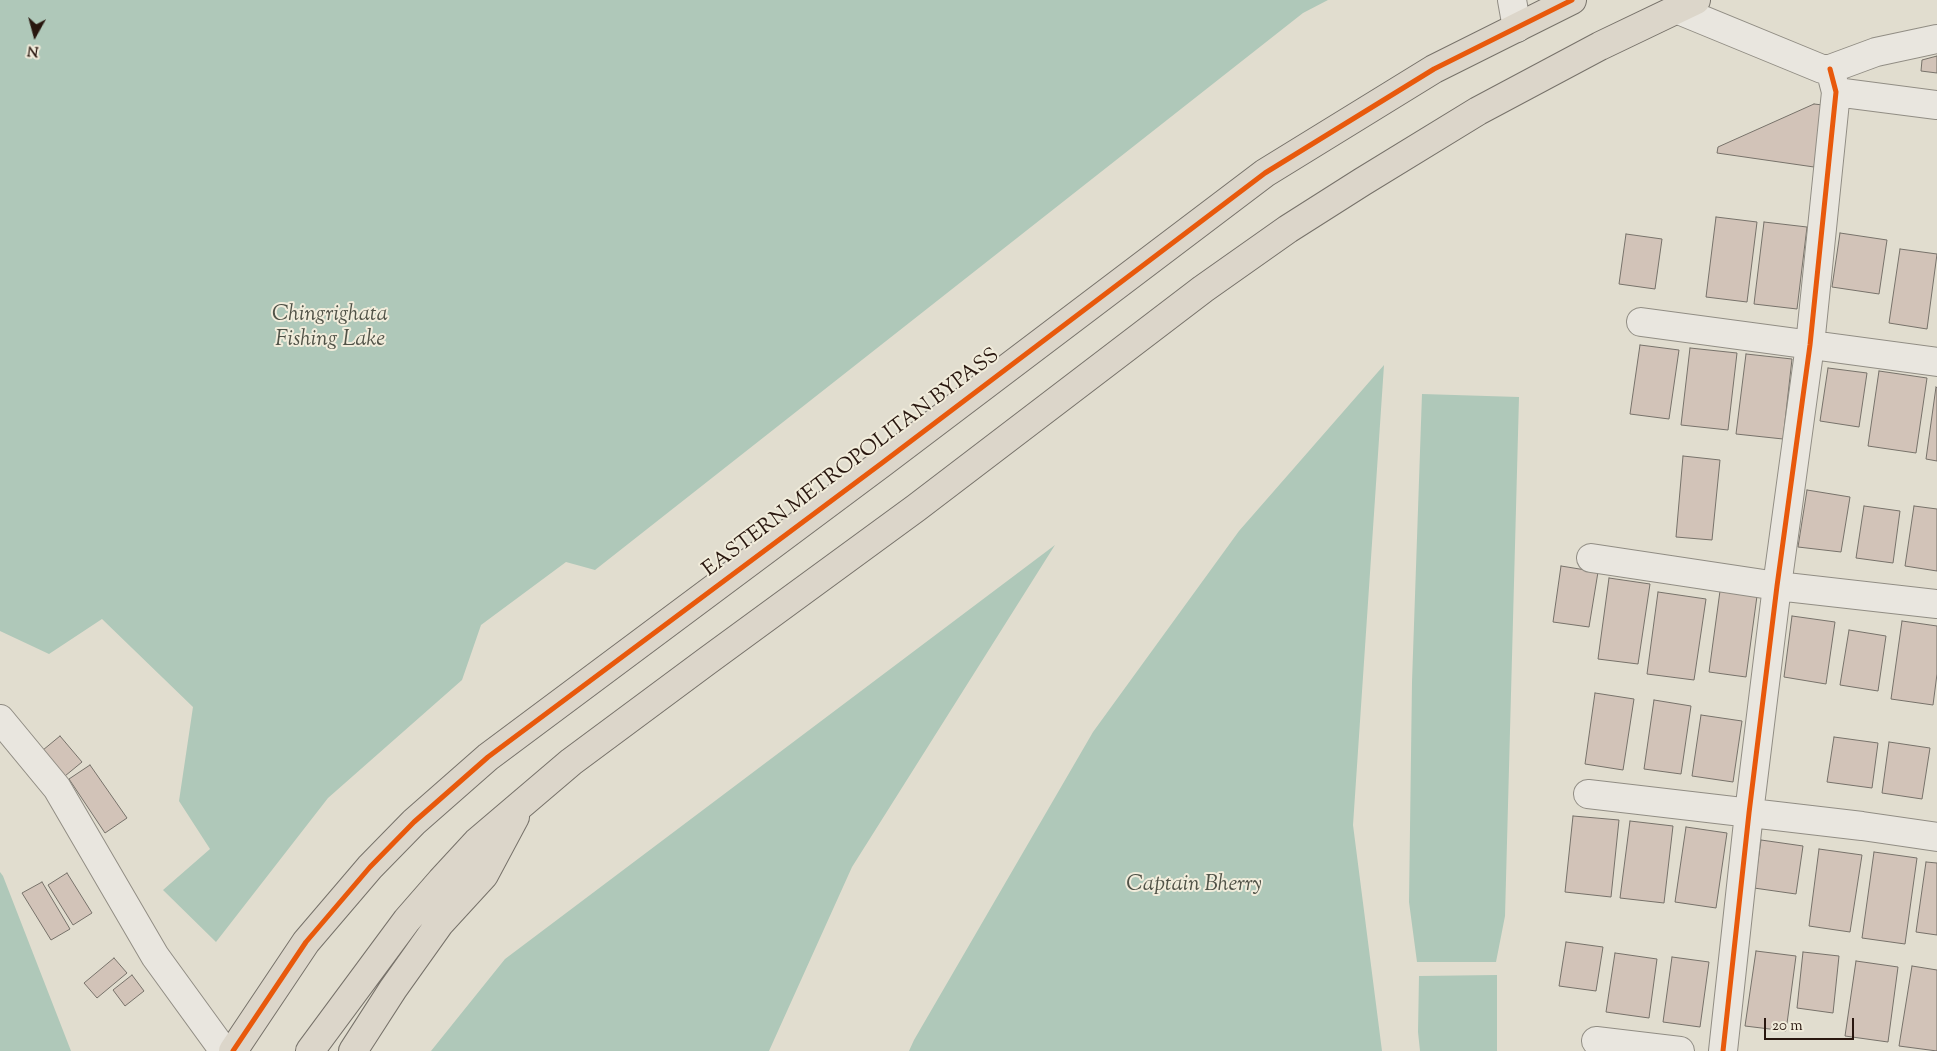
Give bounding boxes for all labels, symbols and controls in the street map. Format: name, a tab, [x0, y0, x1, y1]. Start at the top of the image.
north arrow	[10, 10, 60, 60]
text: N	[26, 39, 40, 60]
water label: Chingrighata Fishing Lake	[272, 303, 388, 354]
street label: EASTERN METROPOLITAN BYPASS	[699, 344, 1005, 584]
water label: Captain Bherry	[1126, 873, 1262, 899]
scale bar	[1767, 1008, 1857, 1040]
text: 20 m	[1772, 1016, 1803, 1037]

